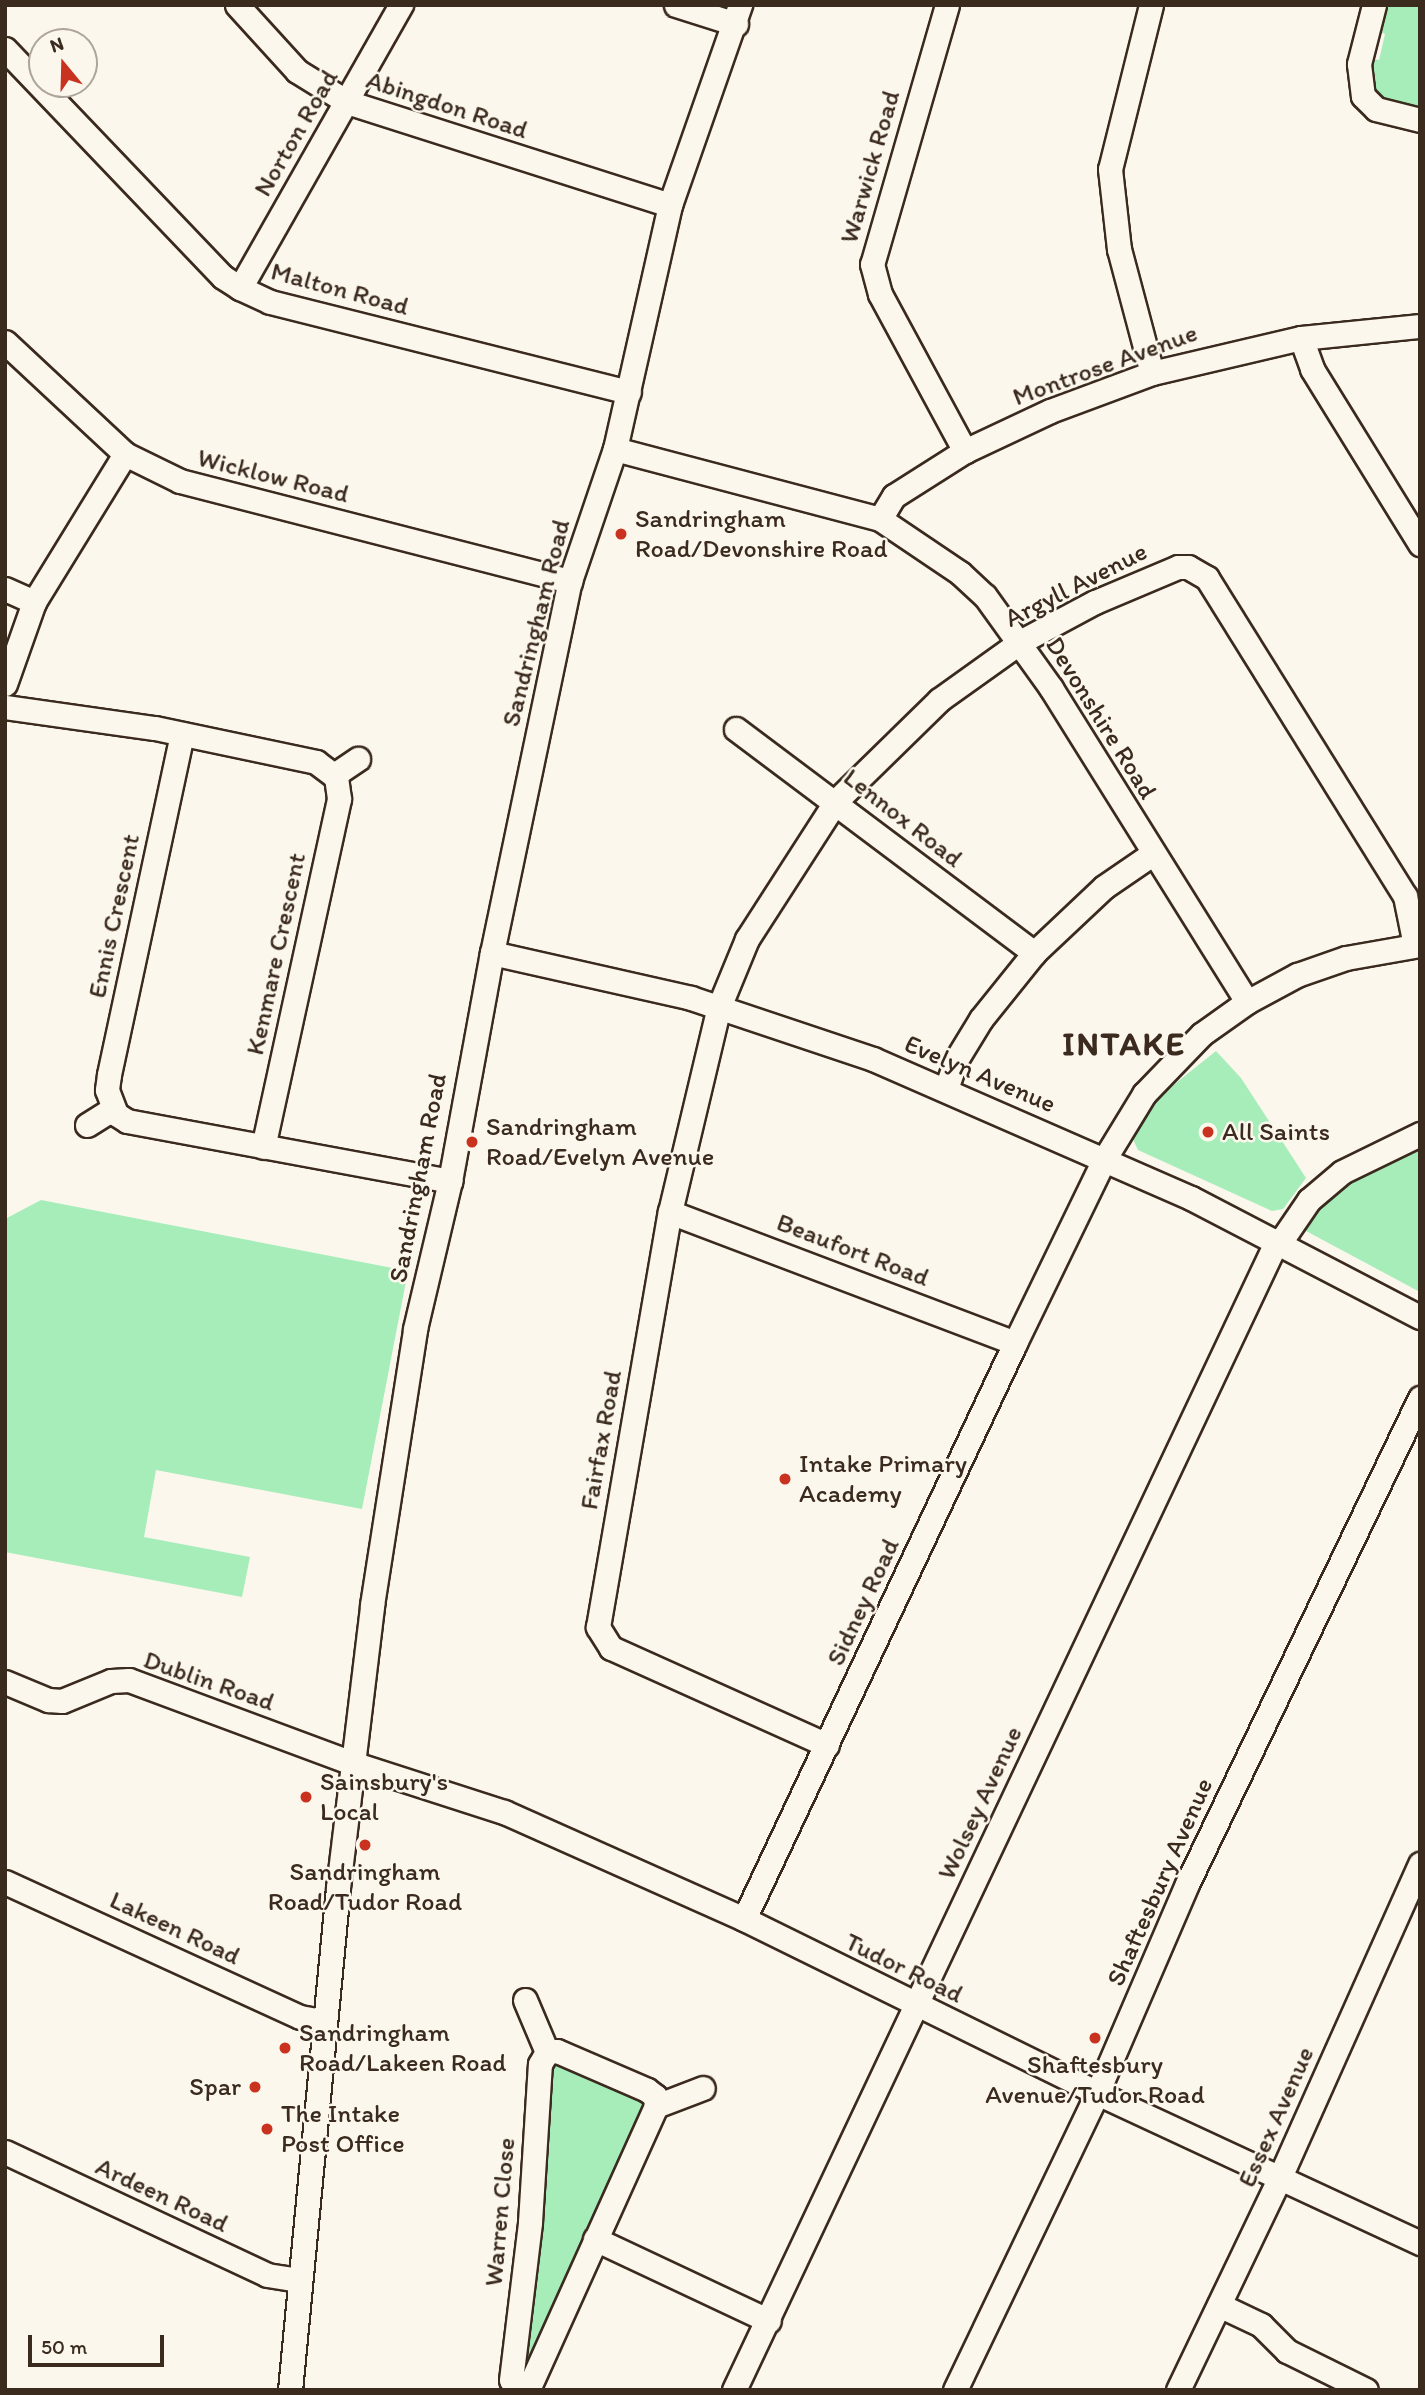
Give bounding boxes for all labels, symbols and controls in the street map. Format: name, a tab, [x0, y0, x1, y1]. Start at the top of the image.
north arrow	[28, 28, 98, 98]
text: N	[47, 32, 66, 58]
street label: Norton Road	[247, 64, 345, 202]
street label: Abingdon Road	[363, 64, 531, 146]
street label: Warwick Road	[833, 87, 907, 247]
street label: Malton Road	[268, 256, 412, 322]
street label: Montrose Avenue	[1009, 317, 1201, 413]
street label: Wicklow Road	[194, 442, 352, 510]
place label: Sandringham Road/Devonshire Road	[635, 503, 887, 564]
street label: Sandringham Road	[495, 516, 577, 730]
marker: Sandringham Road/Devonshire Road	[613, 526, 629, 542]
street label: Argyll Avenue	[1000, 536, 1152, 634]
street label: Devonshire Road	[1039, 631, 1163, 805]
street label: Lennox Road	[837, 762, 969, 874]
street label: Ennis Crescent	[81, 831, 147, 1001]
street label: Kenmare Crescent	[239, 850, 313, 1058]
district label: INTAKE	[1062, 1024, 1186, 1064]
street label: Evelyn Avenue	[900, 1028, 1060, 1120]
street label: Sandringham Road	[382, 1071, 454, 1285]
place label: Sandringham Road/Evelyn Avenue	[486, 1111, 713, 1172]
place label: All Saints	[1222, 1116, 1330, 1148]
marker: All Saints	[1200, 1124, 1216, 1140]
marker: Sandringham Road/Evelyn Avenue	[464, 1134, 480, 1150]
street label: Beaufort Road	[773, 1207, 933, 1293]
street label: Fairfax Road	[573, 1368, 629, 1512]
place label: Intake Primary Academy	[799, 1448, 966, 1510]
marker: Intake Primary Academy	[777, 1471, 793, 1487]
street label: Sidney Road	[820, 1534, 906, 1670]
street label: Dublin Road	[140, 1644, 278, 1718]
street label: Wolsey Avenue	[931, 1721, 1029, 1885]
place label: Sainsbury's Local	[320, 1766, 448, 1828]
street label: Shaftesbury Avenue	[1100, 1774, 1220, 1990]
marker: Sainsbury's Local	[298, 1789, 314, 1805]
marker: Sandringham Road/Tudor Road	[357, 1837, 373, 1853]
place label: Sandringham Road/Tudor Road	[268, 1856, 462, 1918]
street label: Lakeen Road	[105, 1884, 245, 1972]
street label: Tudor Road	[840, 1926, 968, 2010]
place label: Sandringham Road/Lakeen Road	[299, 2017, 507, 2078]
marker: Shaftesbury Avenue/Tudor Road	[1087, 2030, 1103, 2046]
marker: Sandringham Road/Lakeen Road	[277, 2040, 293, 2056]
street label: Essex Avenue	[1231, 2042, 1321, 2192]
place label: Shaftesbury Avenue/Tudor Road	[986, 2049, 1204, 2110]
place label: Spar	[189, 2071, 241, 2103]
marker: Spar	[247, 2079, 263, 2095]
place label: The Intake Post Office	[281, 2098, 405, 2160]
marker: The Intake Post Office	[259, 2121, 275, 2137]
street label: Warren Close	[478, 2136, 522, 2288]
street label: Ardeen Road	[91, 2151, 233, 2239]
scale bar	[32, 2322, 168, 2366]
text: 50 m	[41, 2334, 87, 2359]

